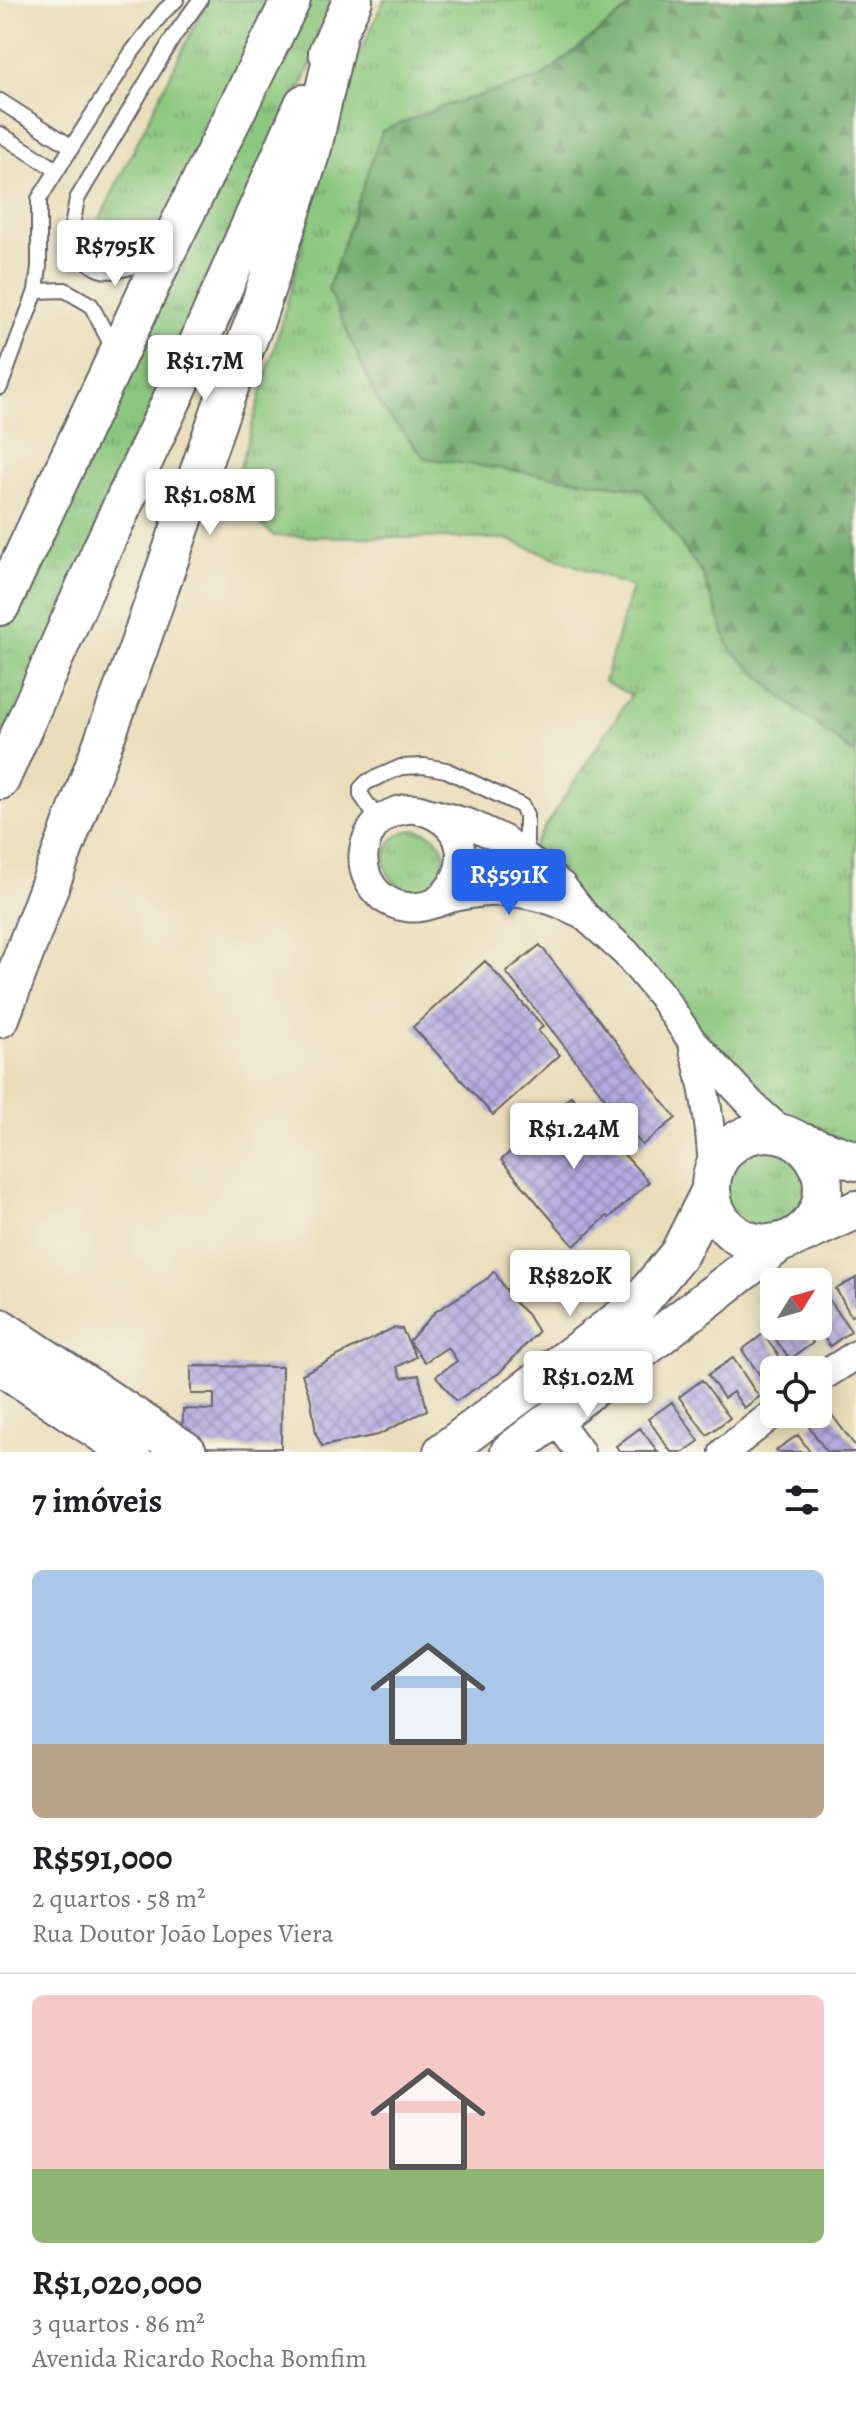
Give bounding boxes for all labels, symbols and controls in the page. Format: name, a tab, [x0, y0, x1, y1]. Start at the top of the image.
pin: R$795K	[50, 220, 180, 288]
text: R$795K	[75, 228, 155, 263]
pin: R$1.7M	[140, 335, 270, 403]
text: R$1.7M	[166, 343, 244, 378]
pin: R$1.08M	[136, 469, 284, 537]
text: R$1.08M	[164, 477, 256, 512]
pin: R$591K	[444, 849, 574, 917]
text: R$591K	[470, 857, 548, 892]
pin: R$1.24M	[500, 1103, 648, 1171]
text: R$1.24M	[528, 1111, 620, 1146]
pin: R$820K	[505, 1250, 635, 1318]
text: R$820K	[528, 1258, 612, 1293]
north arrow	[760, 1268, 832, 1340]
map controls	[760, 1268, 832, 1428]
pin: R$1.02M	[514, 1351, 662, 1419]
button: locate	[760, 1356, 832, 1428]
text: R$1.02M	[542, 1359, 634, 1394]
text: 7 imóveis	[32, 1477, 162, 1524]
icon: filters	[780, 1478, 824, 1522]
icon: home	[356, 1622, 500, 1766]
text: R$591,000	[32, 1834, 173, 1881]
text: 2 quartos · 58 m²	[32, 1881, 206, 1916]
text: Rua Doutor João Lopes Viera	[32, 1916, 334, 1951]
icon: home	[356, 2047, 500, 2191]
text: R$1,020,000	[32, 2259, 202, 2306]
text: 3 quartos · 86 m²	[32, 2306, 205, 2341]
text: Avenida Ricardo Rocha Bomfim	[32, 2341, 367, 2376]

